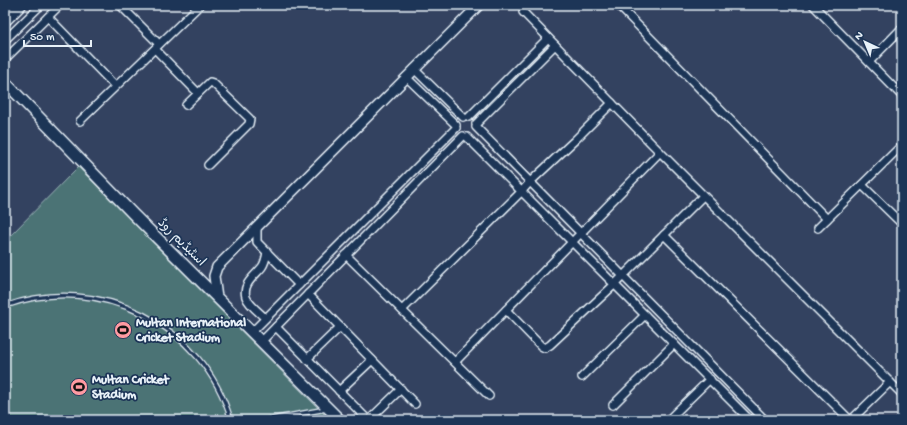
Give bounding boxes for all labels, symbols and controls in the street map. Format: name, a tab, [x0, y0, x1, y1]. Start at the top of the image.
scale bar	[24, 22, 91, 48]
north arrow	[845, 22, 885, 62]
text: N	[853, 29, 866, 43]
text: 50 m	[30, 31, 55, 45]
street label: اسٹیڈیم روڈ	[153, 215, 209, 271]
place label: Multan International Cricket Stadium	[135, 316, 246, 346]
sports icon: Multan International Cricket Stadium	[113, 320, 133, 340]
place label: Multan Cricket Stadium	[92, 373, 170, 403]
sports icon: Multan Cricket Stadium	[69, 377, 89, 397]

